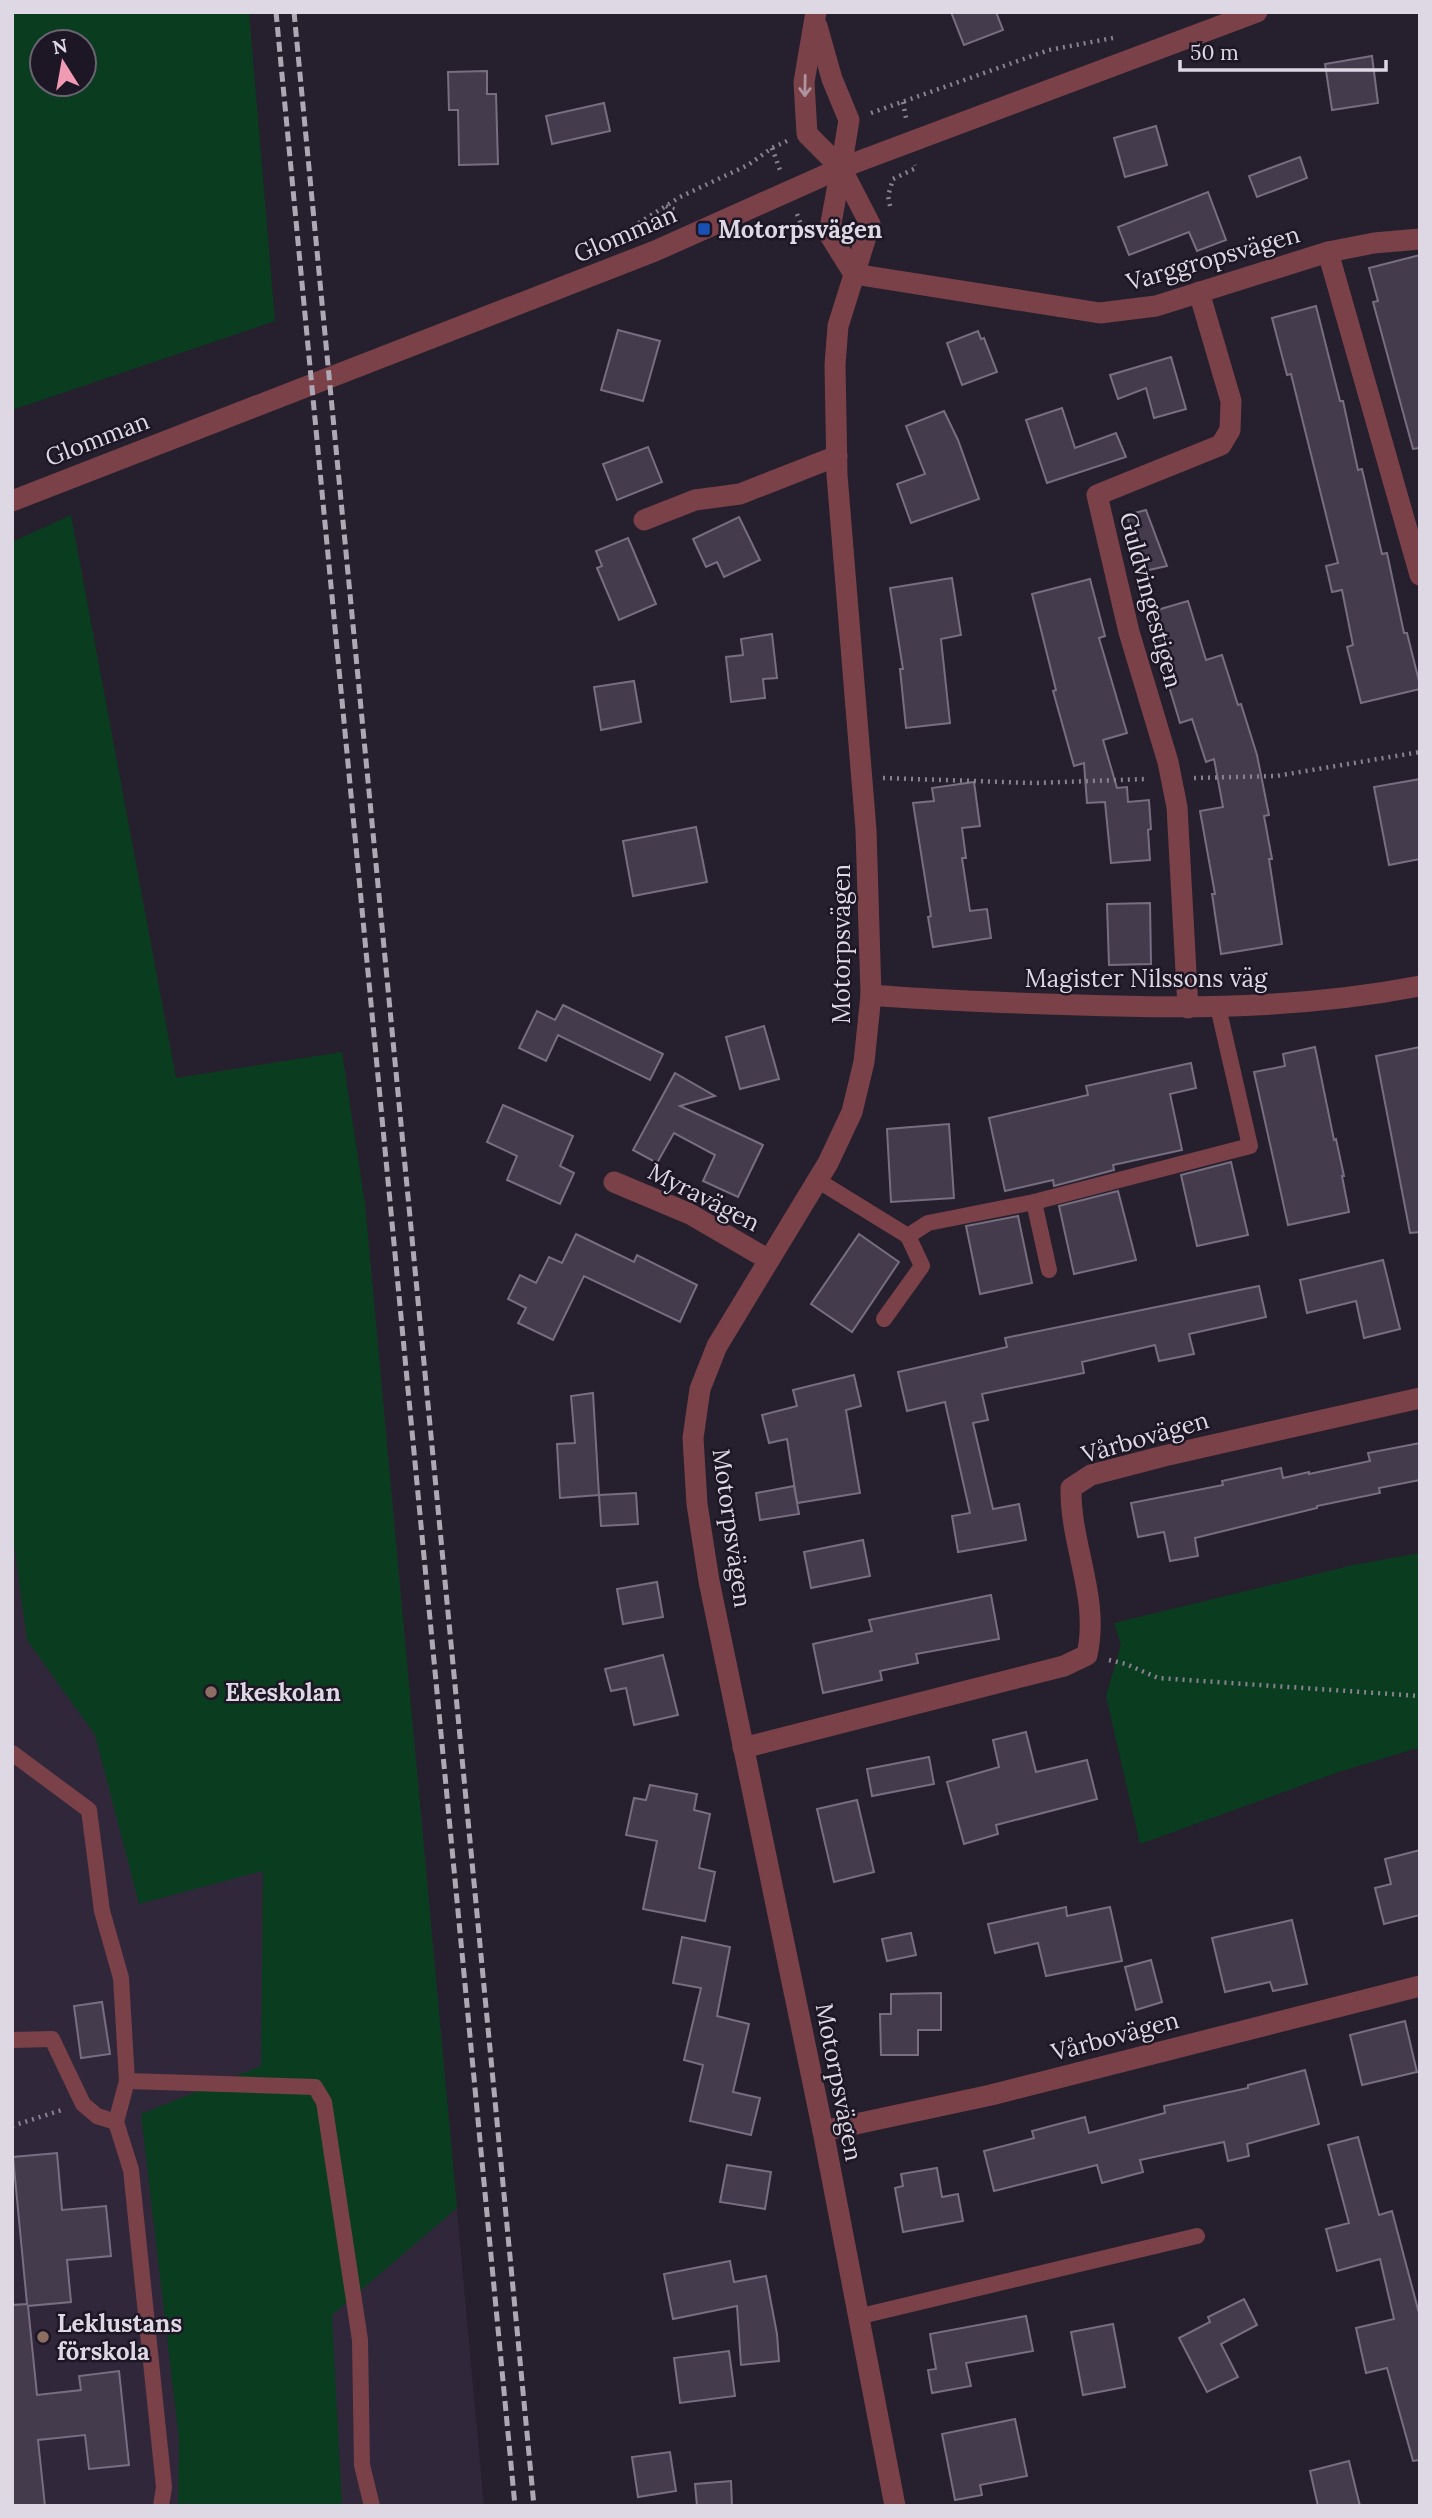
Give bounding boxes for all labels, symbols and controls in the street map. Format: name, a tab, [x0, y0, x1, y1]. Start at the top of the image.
north arrow	[28, 28, 98, 98]
scale bar	[1180, 28, 1386, 72]
text: N	[50, 33, 70, 59]
text: 50 m	[1190, 39, 1239, 66]
one-way arrow	[799, 75, 812, 98]
street label: Glomman	[569, 198, 681, 270]
place label: Motorpsvägen	[718, 214, 882, 245]
street label: Varggropsvägen	[1122, 218, 1303, 298]
marker: Motorpsvägen	[696, 221, 712, 237]
street label: Glomman	[41, 405, 153, 473]
street label: Guldvingestigen	[1113, 509, 1189, 691]
street label: Motorpsvägen	[826, 864, 857, 1024]
street label: Magister Nilssons väg	[1025, 963, 1268, 994]
street label: Myravägen	[643, 1156, 765, 1238]
street label: Vårbovägen	[1077, 1404, 1212, 1470]
street label: Motorpsvägen	[706, 1447, 758, 1609]
place label: Ekeskolan	[225, 1677, 341, 1708]
marker: Ekeskolan	[203, 1684, 219, 1700]
street label: Motorpsvägen	[809, 2000, 869, 2164]
street label: Vårbovägen	[1047, 2004, 1182, 2068]
place label: Leklustans förskola	[57, 2308, 182, 2367]
marker: Leklustans förskola	[35, 2329, 51, 2345]

